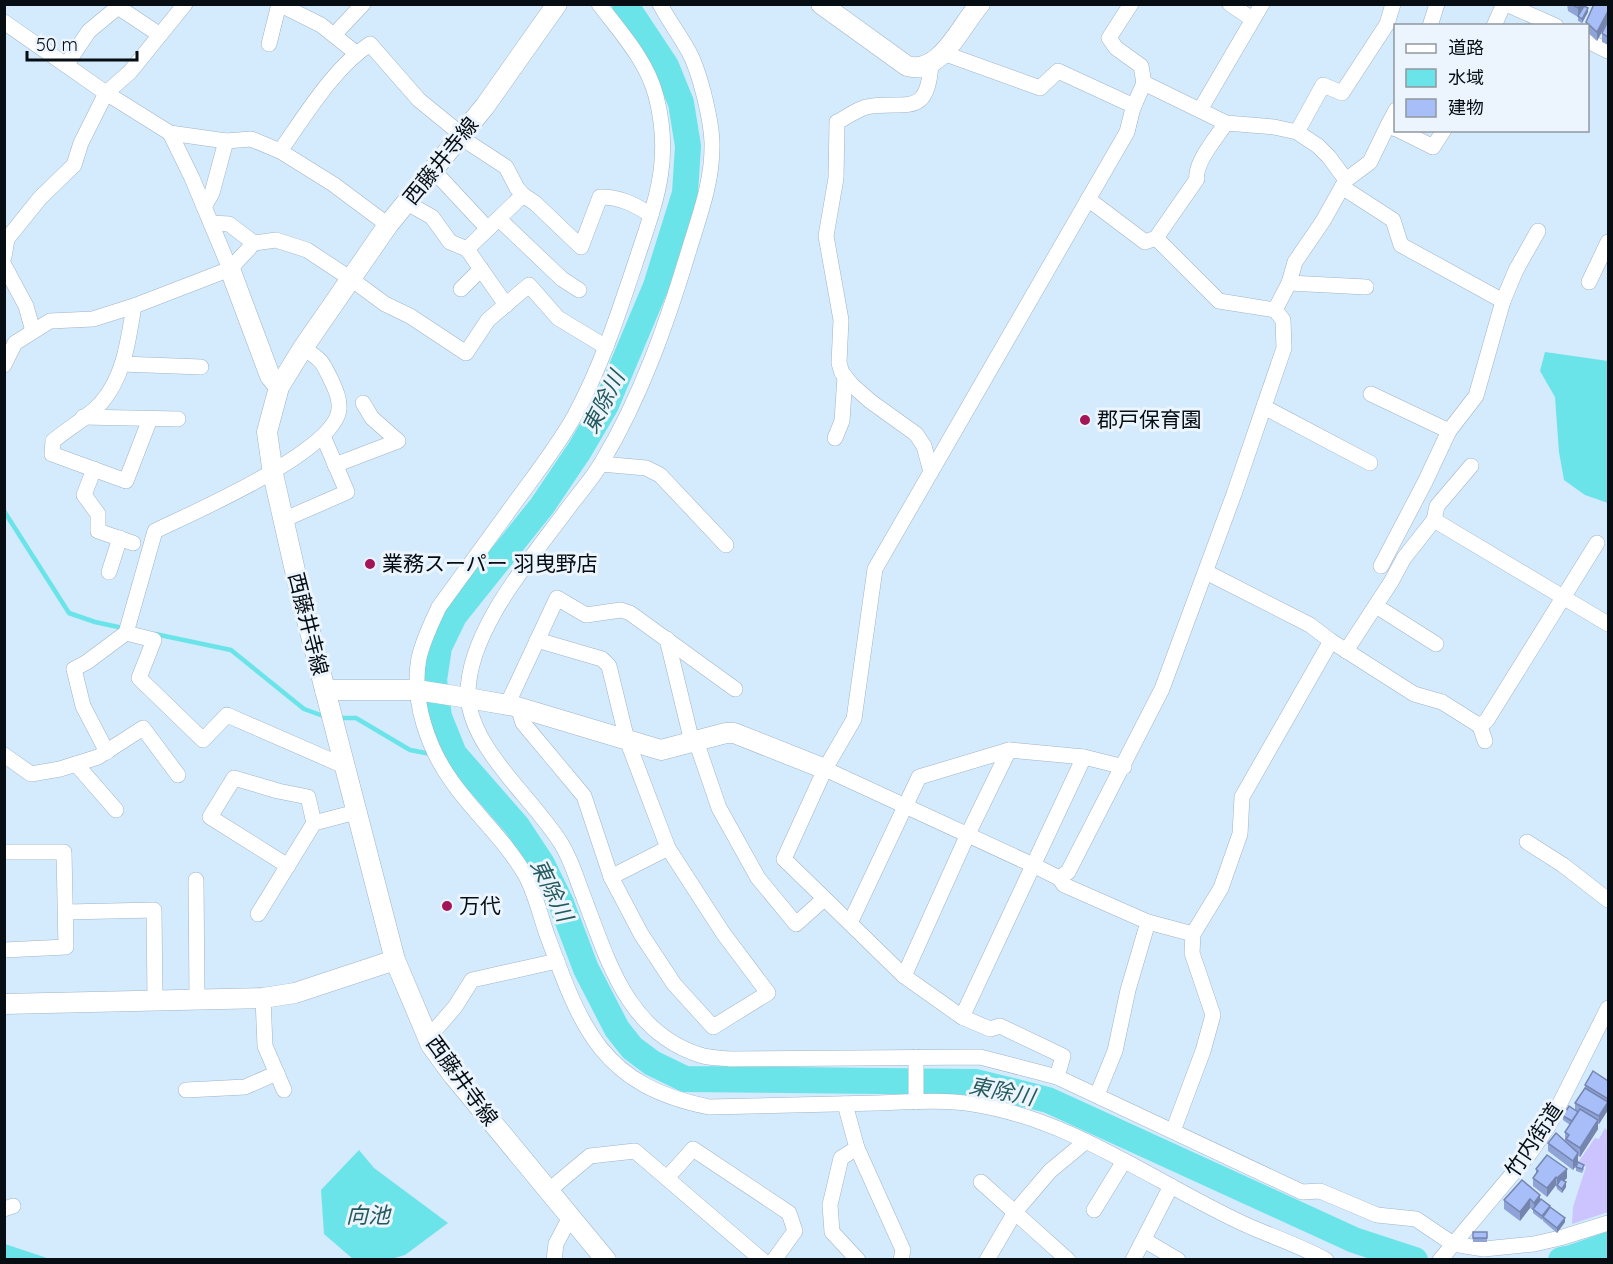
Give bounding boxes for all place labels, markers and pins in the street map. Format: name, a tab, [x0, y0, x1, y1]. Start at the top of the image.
place label: 郡戸保育園	[1097, 406, 1202, 432]
marker: 郡戸保育園	[1078, 413, 1092, 427]
place label: 業務スーパー 羽曳野店	[382, 550, 598, 576]
marker: 業務スーパー 羽曳野店	[363, 557, 377, 571]
place label: 万代	[459, 892, 501, 918]
marker: 万代	[440, 899, 454, 913]

